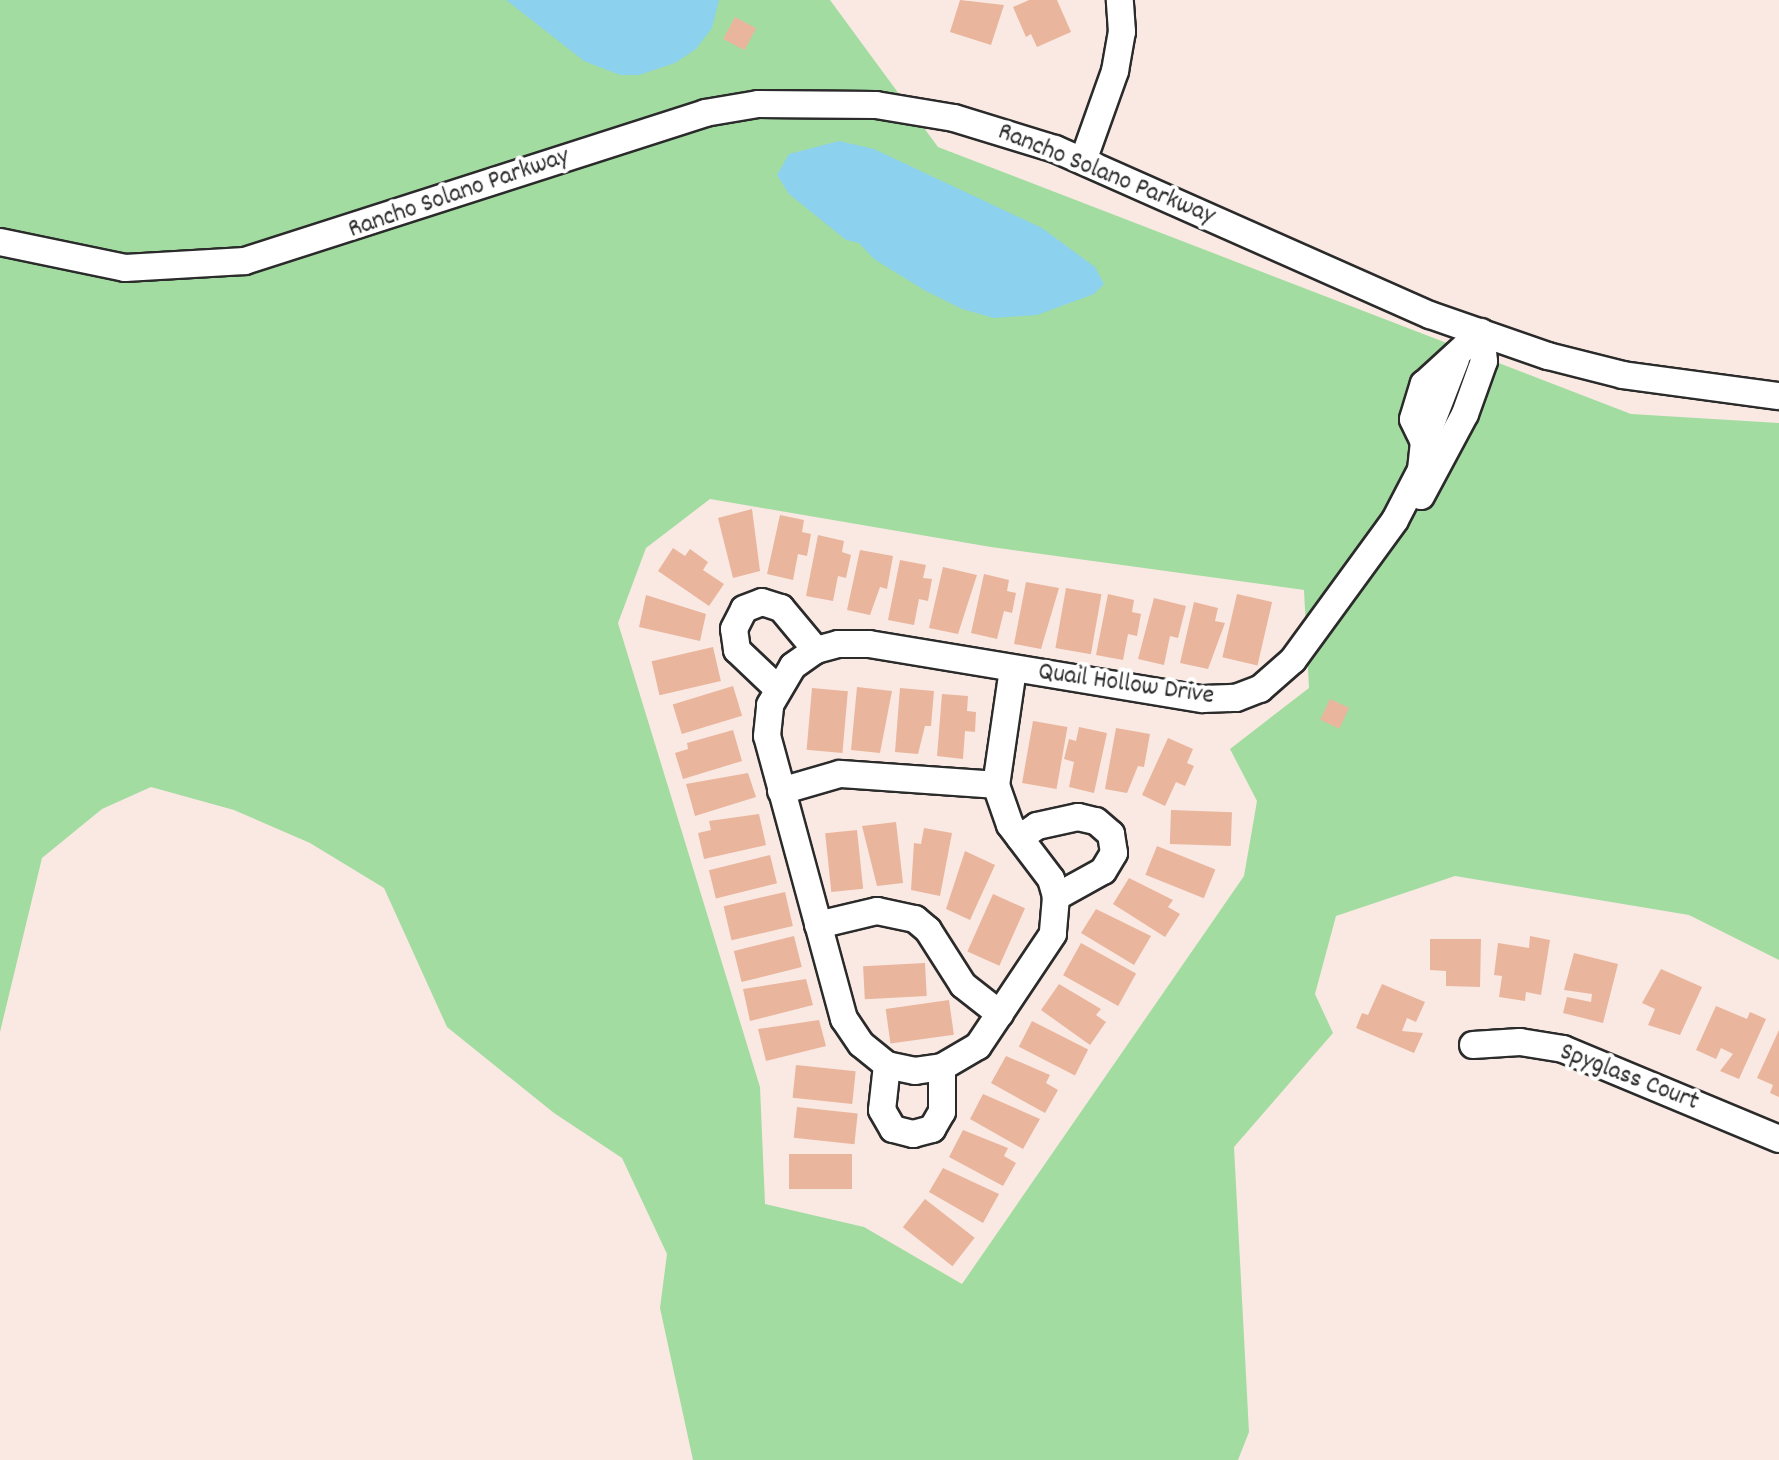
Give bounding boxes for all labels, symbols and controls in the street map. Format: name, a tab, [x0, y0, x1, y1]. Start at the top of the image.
street label: Rancho Solano Parkway	[993, 117, 1219, 233]
street label: Rancho Solano Parkway	[344, 142, 574, 246]
street label: Quail Hollow Drive	[1036, 657, 1216, 713]
street label: Spyglass Court	[1555, 1037, 1703, 1119]

